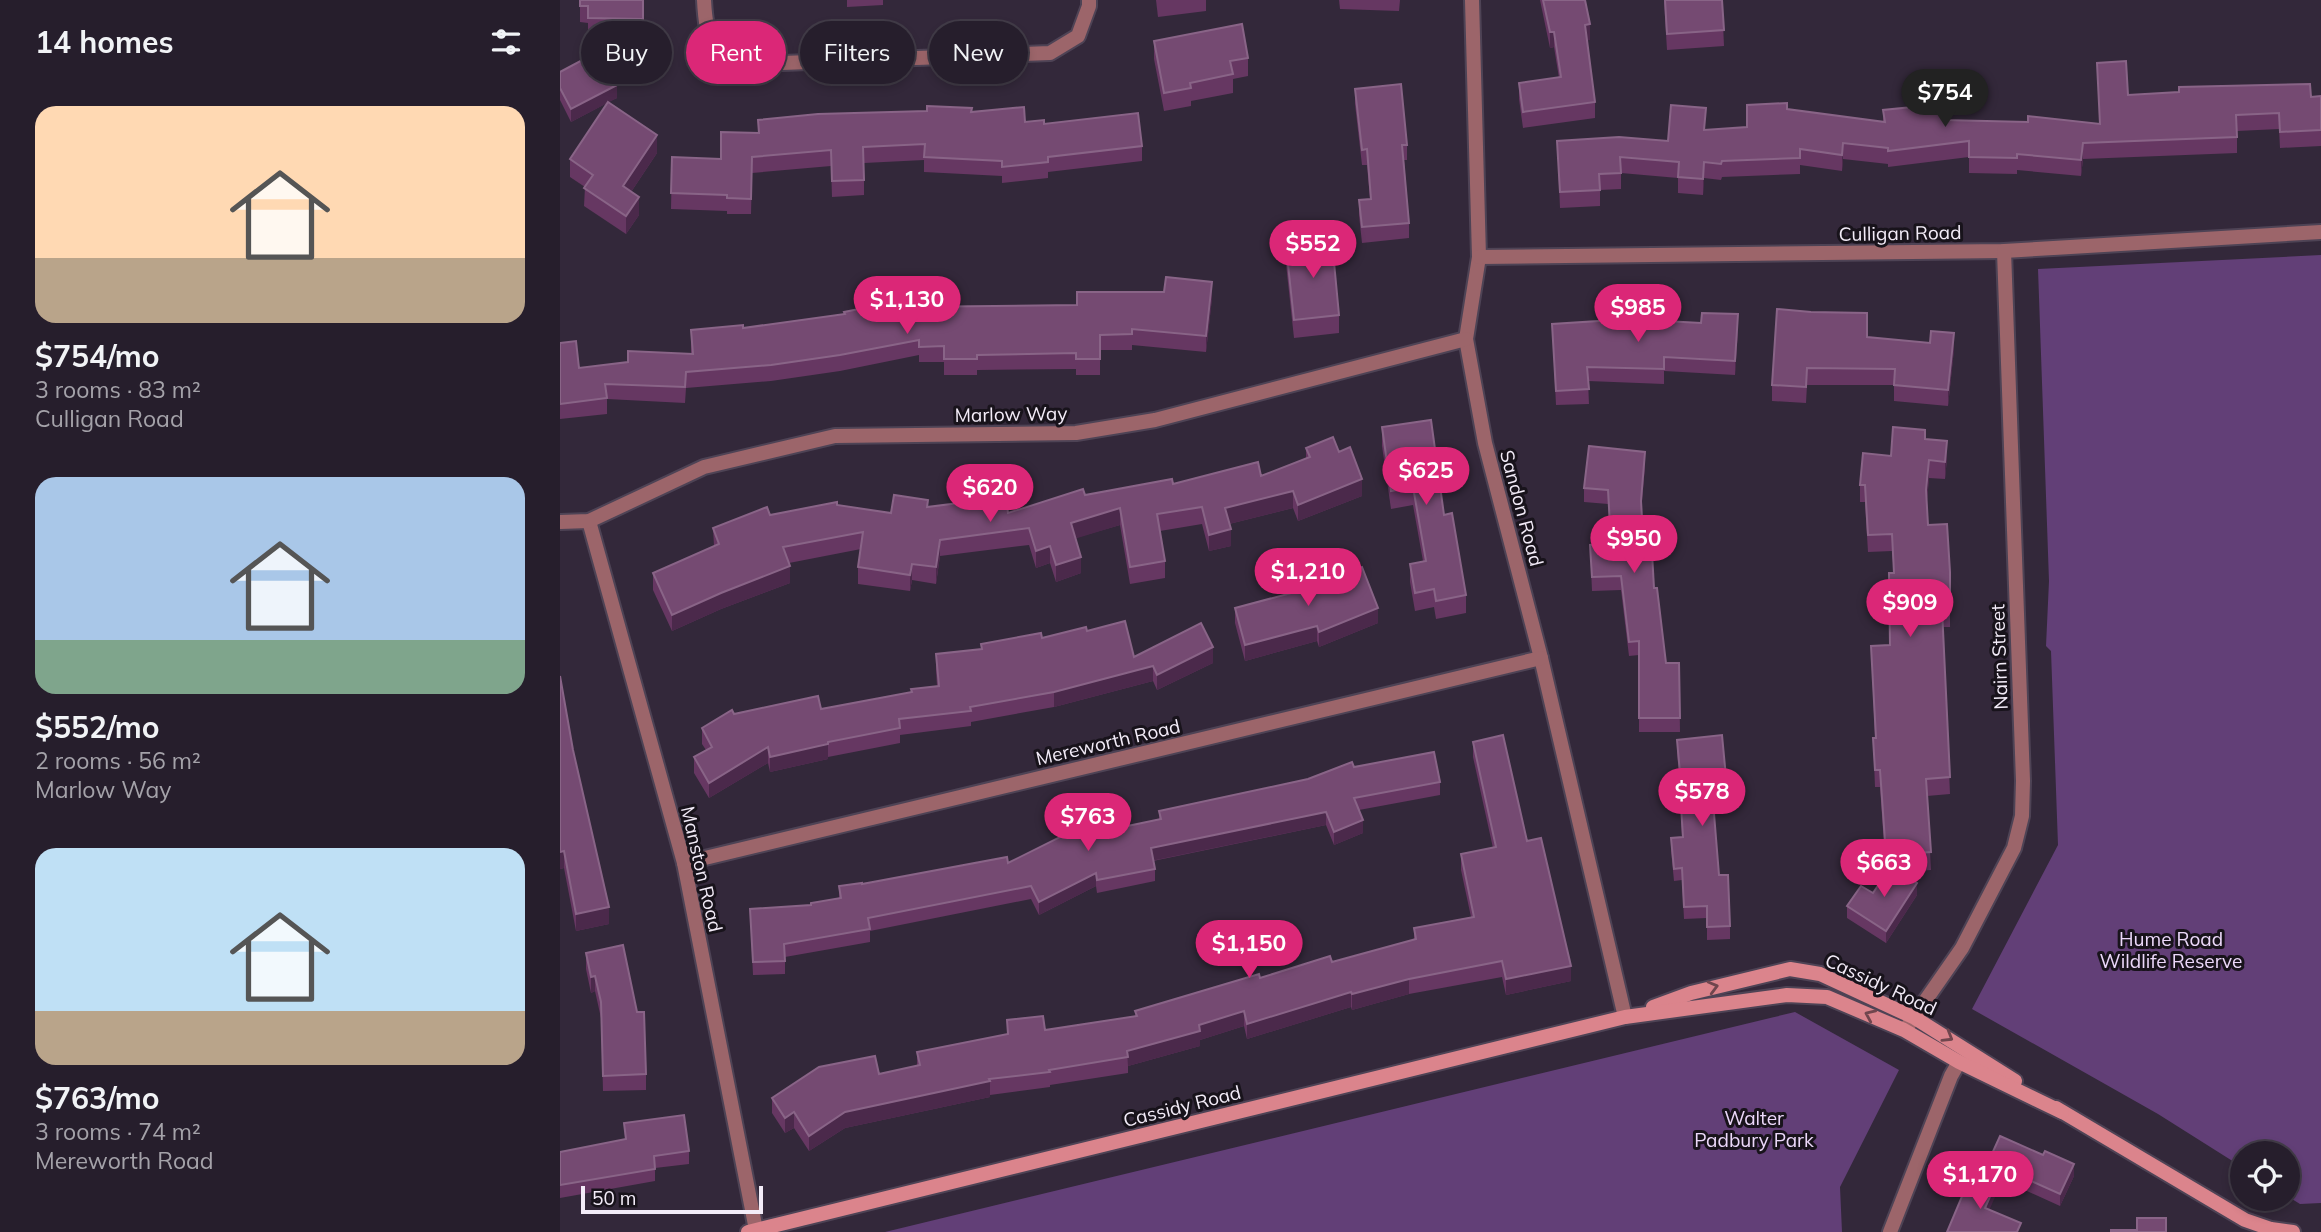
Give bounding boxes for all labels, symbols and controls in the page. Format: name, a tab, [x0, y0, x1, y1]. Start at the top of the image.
chip: Buy	[581, 21, 672, 84]
chip: Rent	[686, 21, 786, 84]
chip: Filters	[800, 21, 915, 84]
chip: New	[929, 21, 1028, 84]
text: 14 homes	[35, 23, 174, 61]
icon: filters	[487, 23, 525, 61]
pin: $754	[1904, 69, 1986, 129]
text: $754	[1917, 77, 1973, 106]
icon: home	[217, 152, 343, 278]
pin: $552	[1272, 220, 1354, 280]
street label: Culligan Road	[1838, 220, 1962, 246]
text: $552	[1285, 228, 1341, 257]
pin: $1,130	[850, 276, 964, 336]
text: $1,130	[870, 284, 944, 313]
pin: $985	[1597, 284, 1679, 344]
text: $985	[1610, 292, 1666, 321]
text: $754/mo	[35, 337, 159, 375]
text: 3 rooms · 83 m²	[35, 375, 201, 404]
street label: Marlow Way	[954, 401, 1068, 427]
text: Culligan Road	[35, 404, 184, 433]
street label: Sandon Road	[1495, 447, 1549, 569]
pin: $625	[1385, 448, 1467, 507]
text: $625	[1398, 455, 1454, 484]
pin: $620	[949, 464, 1031, 524]
text: $620	[962, 472, 1018, 501]
pin: $950	[1593, 516, 1675, 575]
icon: home	[217, 523, 343, 649]
text: $950	[1606, 523, 1662, 552]
pin: $1,210	[1251, 548, 1365, 608]
text: $1,210	[1271, 556, 1345, 585]
pin: $909	[1869, 580, 1951, 639]
text: $909	[1882, 587, 1938, 616]
street label: Nairn Street	[1985, 603, 2013, 710]
text: $552/mo	[35, 708, 159, 746]
street label: Mereworth Road	[1033, 714, 1183, 770]
text: 2 rooms · 56 m²	[35, 746, 201, 775]
pin: $578	[1661, 768, 1743, 828]
text: Marlow Way	[35, 775, 171, 804]
text: $578	[1674, 776, 1730, 805]
pin: $763	[1047, 794, 1129, 853]
text: $763	[1060, 801, 1116, 830]
street label: Manston Road	[676, 804, 728, 934]
pin: $663	[1843, 839, 1925, 899]
text: $663	[1856, 847, 1912, 876]
icon: home	[217, 894, 343, 1020]
pin: $1,150	[1192, 920, 1306, 980]
park label: Hume Road Wildlife Reserve	[2100, 927, 2242, 973]
text: $1,150	[1212, 928, 1286, 957]
street label: Cassidy Road	[1821, 948, 1941, 1020]
one-way arrow	[1707, 981, 1719, 995]
one-way arrow	[1865, 1010, 1877, 1024]
one-way arrow	[1940, 1029, 1953, 1042]
text: $763/mo	[35, 1079, 159, 1117]
street label: Cassidy Road	[1121, 1080, 1243, 1132]
park label: Walter Padbury Park	[1694, 1106, 1814, 1152]
text: 3 rooms · 74 m²	[35, 1117, 201, 1146]
map controls	[2230, 1141, 2300, 1211]
button: locate	[2230, 1141, 2300, 1211]
text: Mereworth Road	[35, 1146, 214, 1175]
pin: $1,170	[1923, 1152, 2037, 1211]
text: $1,170	[1943, 1159, 2017, 1188]
scale bar	[581, 1183, 763, 1215]
text: 50 m	[592, 1186, 636, 1210]

